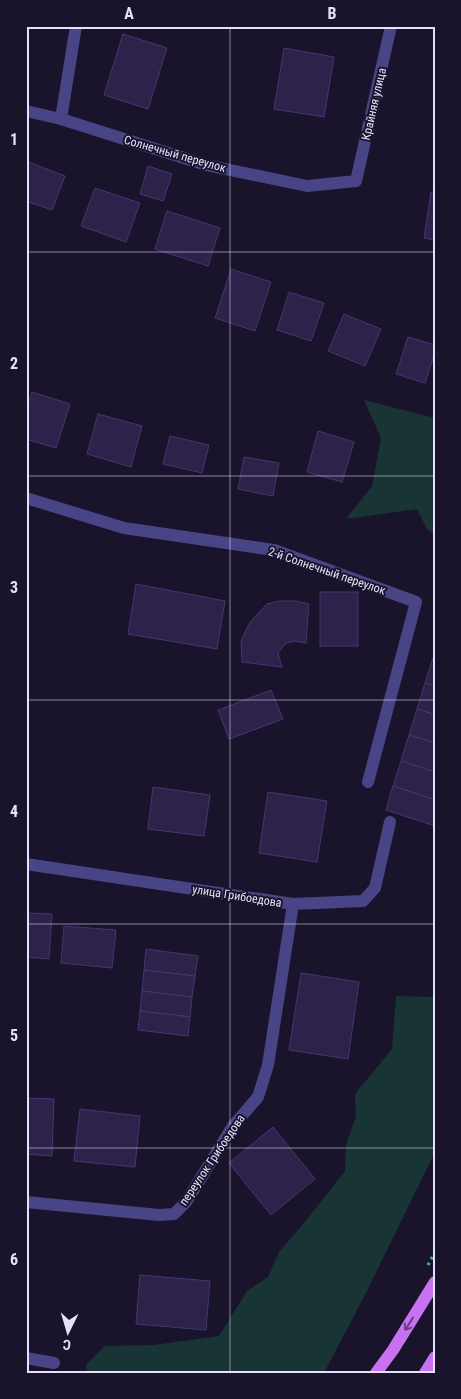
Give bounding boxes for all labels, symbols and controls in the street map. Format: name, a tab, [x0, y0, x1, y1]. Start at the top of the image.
text: A	[124, 4, 134, 23]
text: B	[328, 4, 337, 23]
street label: Крайняя улица	[359, 66, 389, 142]
text: 1	[10, 130, 18, 149]
street label: Солнечный переулок	[122, 133, 228, 175]
text: 2	[10, 354, 18, 373]
street label: 2-й Солнечный переулок	[267, 544, 388, 598]
text: 3	[10, 578, 18, 597]
text: 4	[10, 802, 18, 821]
street label: улица Грибоедова	[191, 882, 283, 910]
text: 5	[10, 1026, 18, 1045]
street label: переулок Грибоедова	[176, 1112, 248, 1208]
text: 6	[10, 1250, 18, 1269]
north arrow	[42, 1306, 92, 1356]
one-way arrow	[404, 1317, 415, 1331]
text: С	[62, 1337, 72, 1353]

